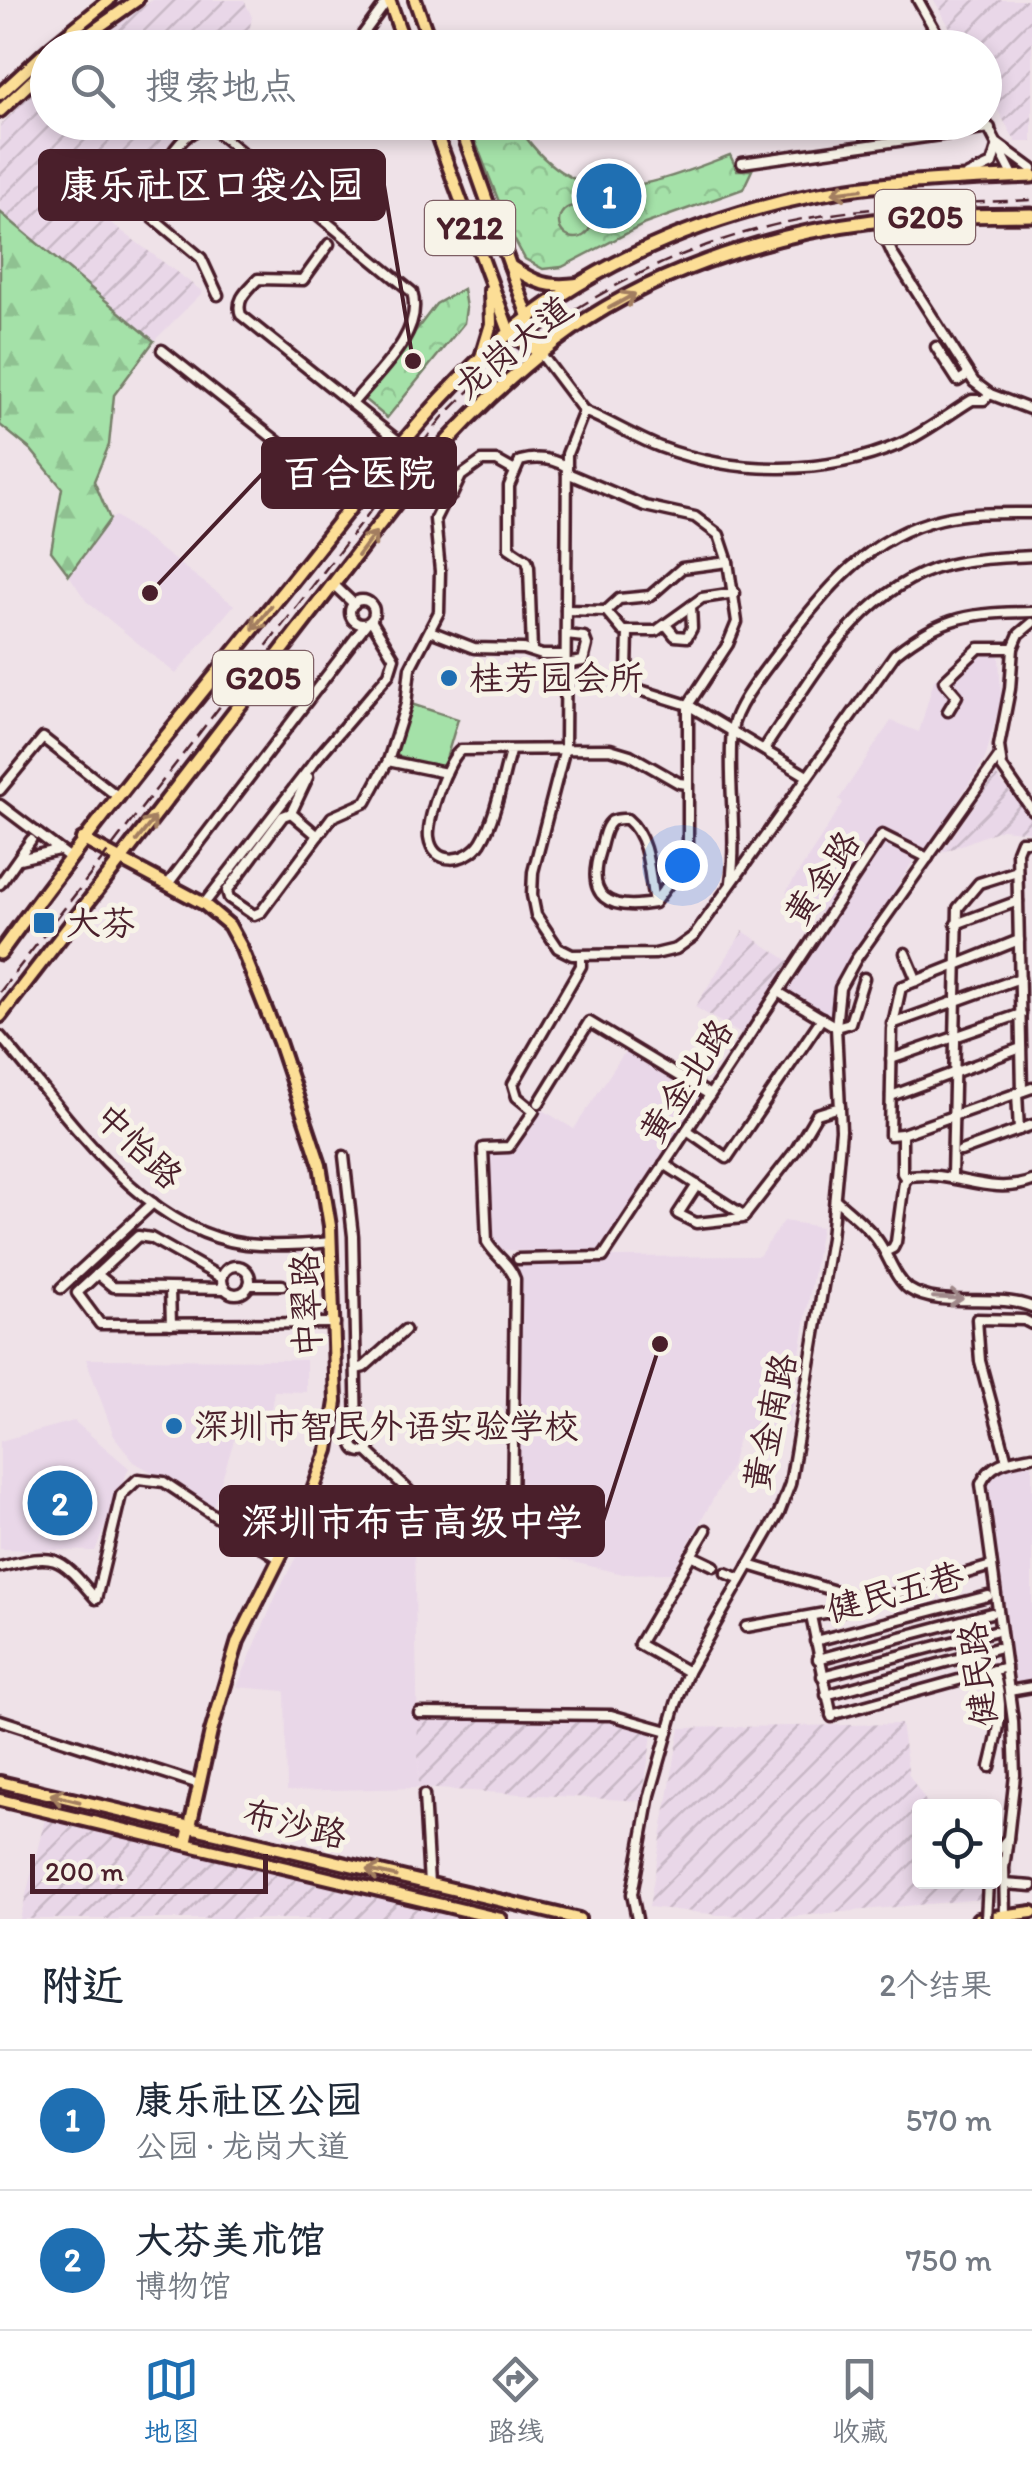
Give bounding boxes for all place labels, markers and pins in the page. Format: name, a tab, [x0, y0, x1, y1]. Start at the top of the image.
callout: 康乐社区口袋公园	[40, 151, 384, 219]
pin: 1	[576, 158, 642, 234]
callout: 百合医院	[263, 439, 455, 507]
place label: 桂芳园会所	[469, 657, 644, 699]
marker: 桂芳园会所	[438, 667, 460, 689]
place label: 大芬	[66, 902, 136, 944]
marker: 大芬	[31, 910, 57, 936]
place label: 深圳市智民外语实验学校	[194, 1405, 579, 1447]
marker: 深圳市智民外语实验学校	[163, 1415, 185, 1437]
pin: 2	[28, 1466, 92, 1540]
callout: 深圳市布吉高级中学	[221, 1487, 603, 1555]

